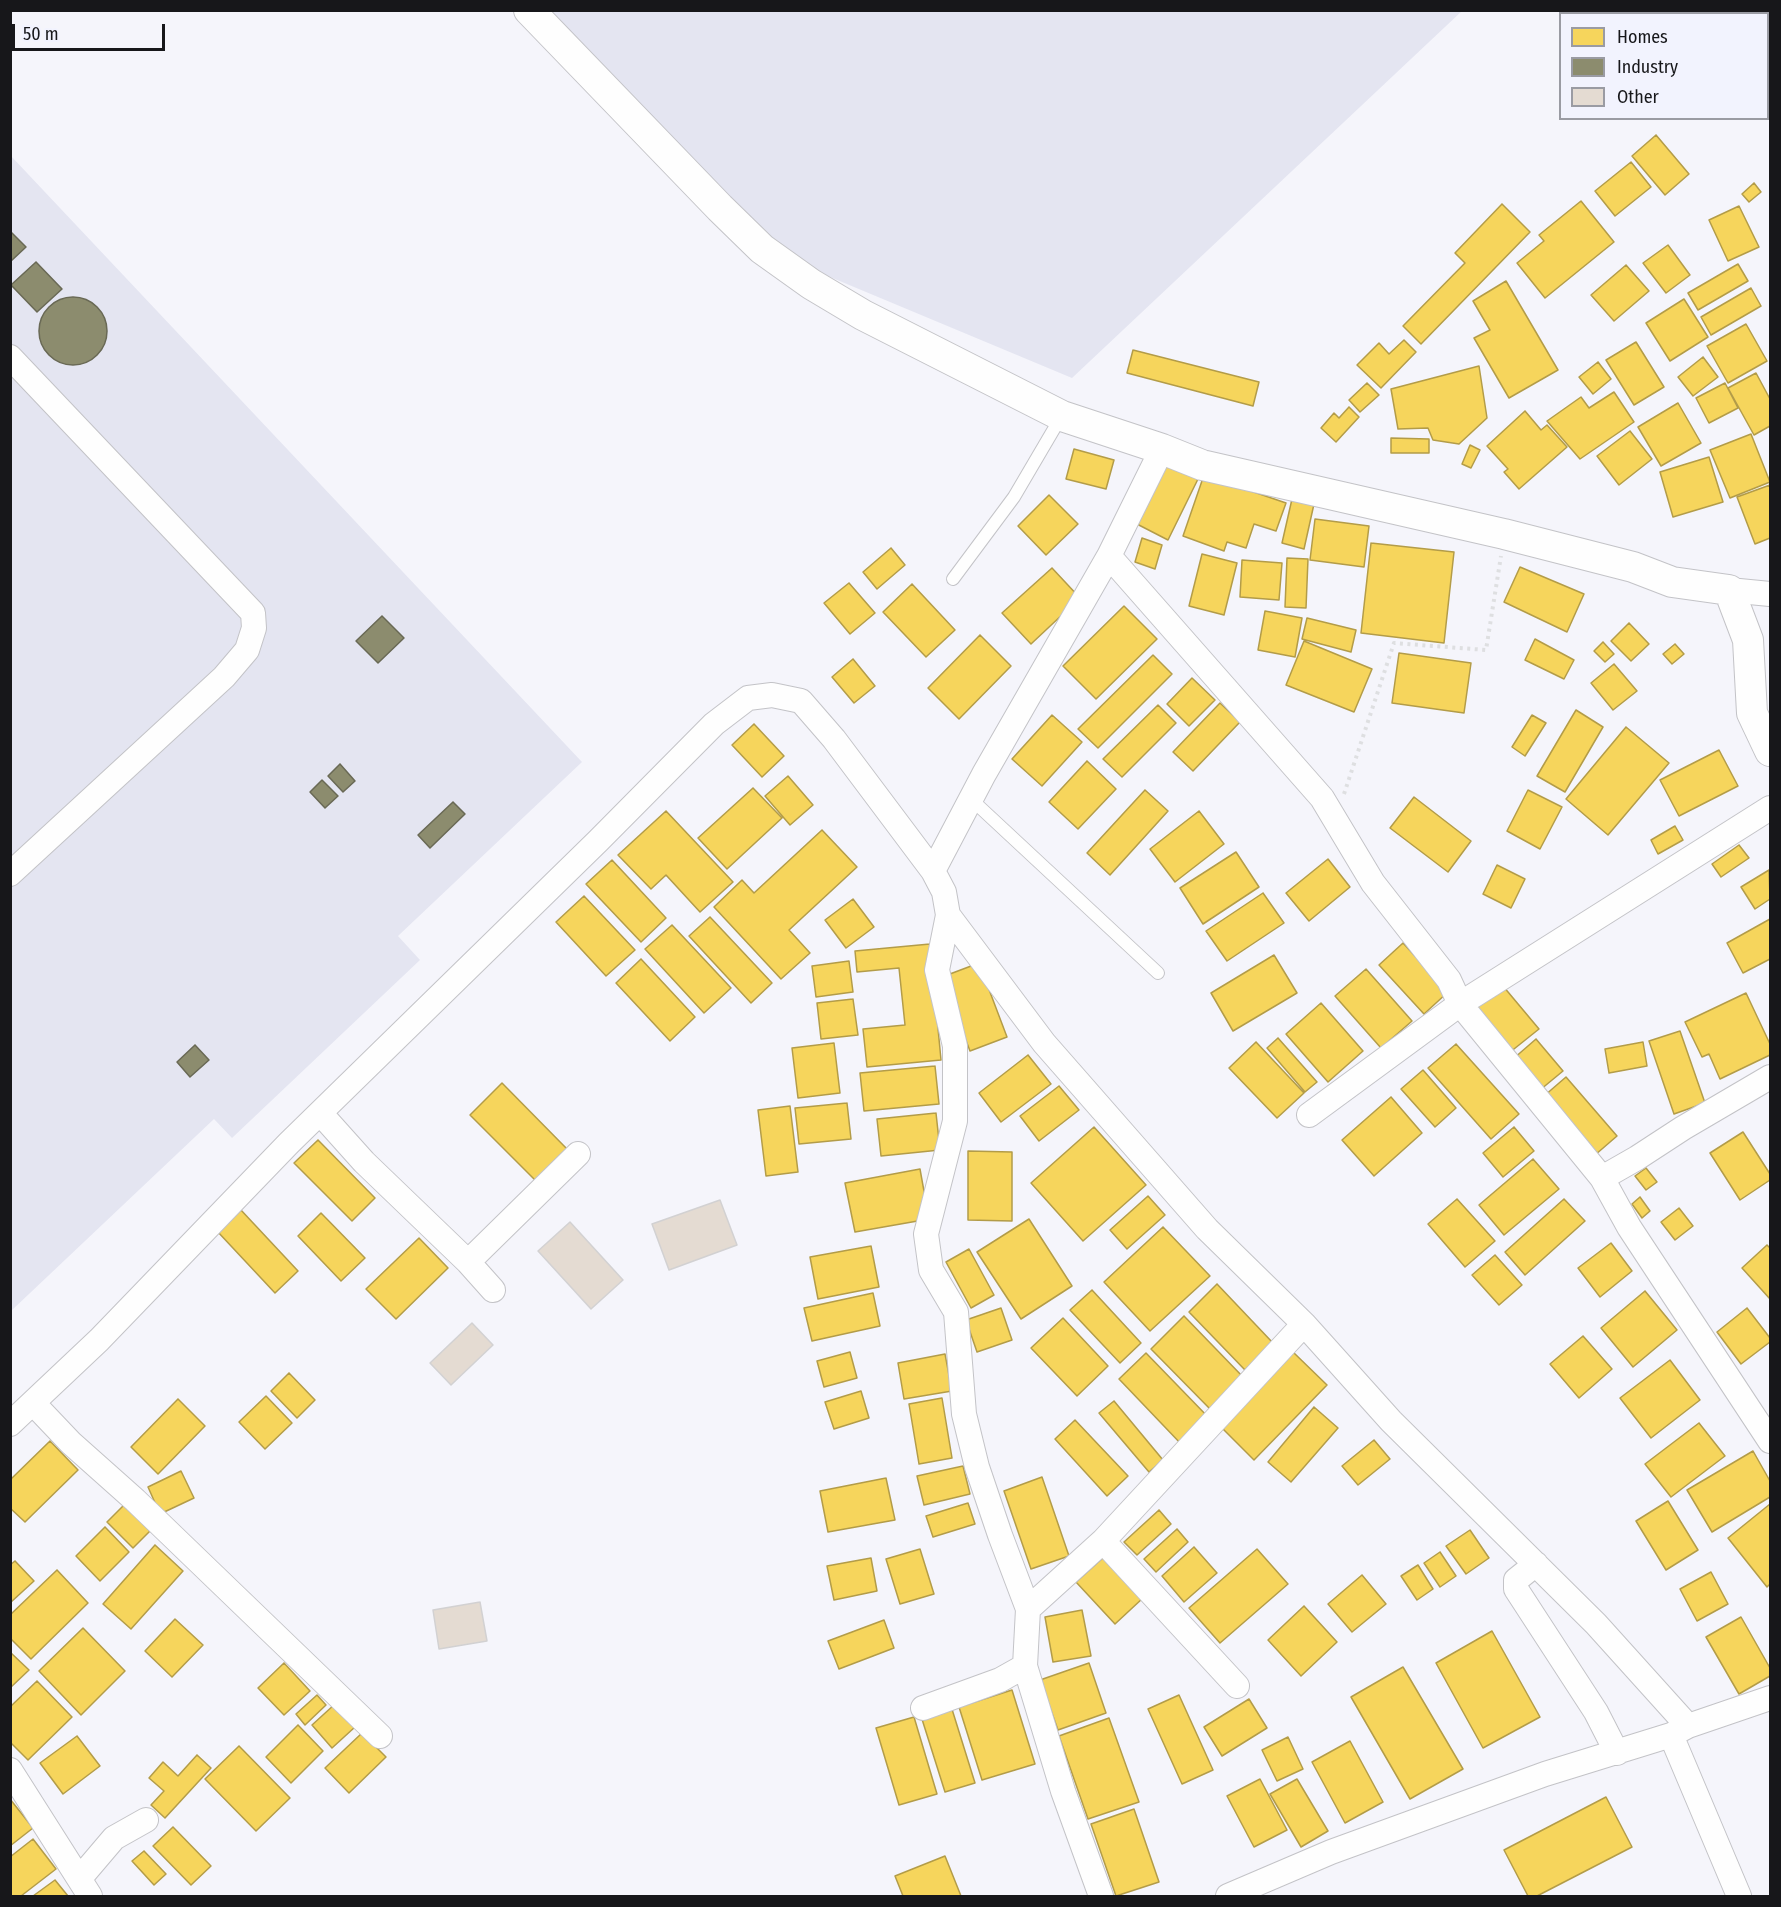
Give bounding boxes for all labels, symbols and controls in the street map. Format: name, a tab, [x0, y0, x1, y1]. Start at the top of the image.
scale bar	[15, 12, 168, 50]
legend	[1559, 12, 1769, 120]
text: 50 m	[23, 23, 59, 45]
text: Homes	[1617, 26, 1668, 48]
text: Industry	[1617, 56, 1678, 78]
text: Other	[1617, 86, 1659, 108]

